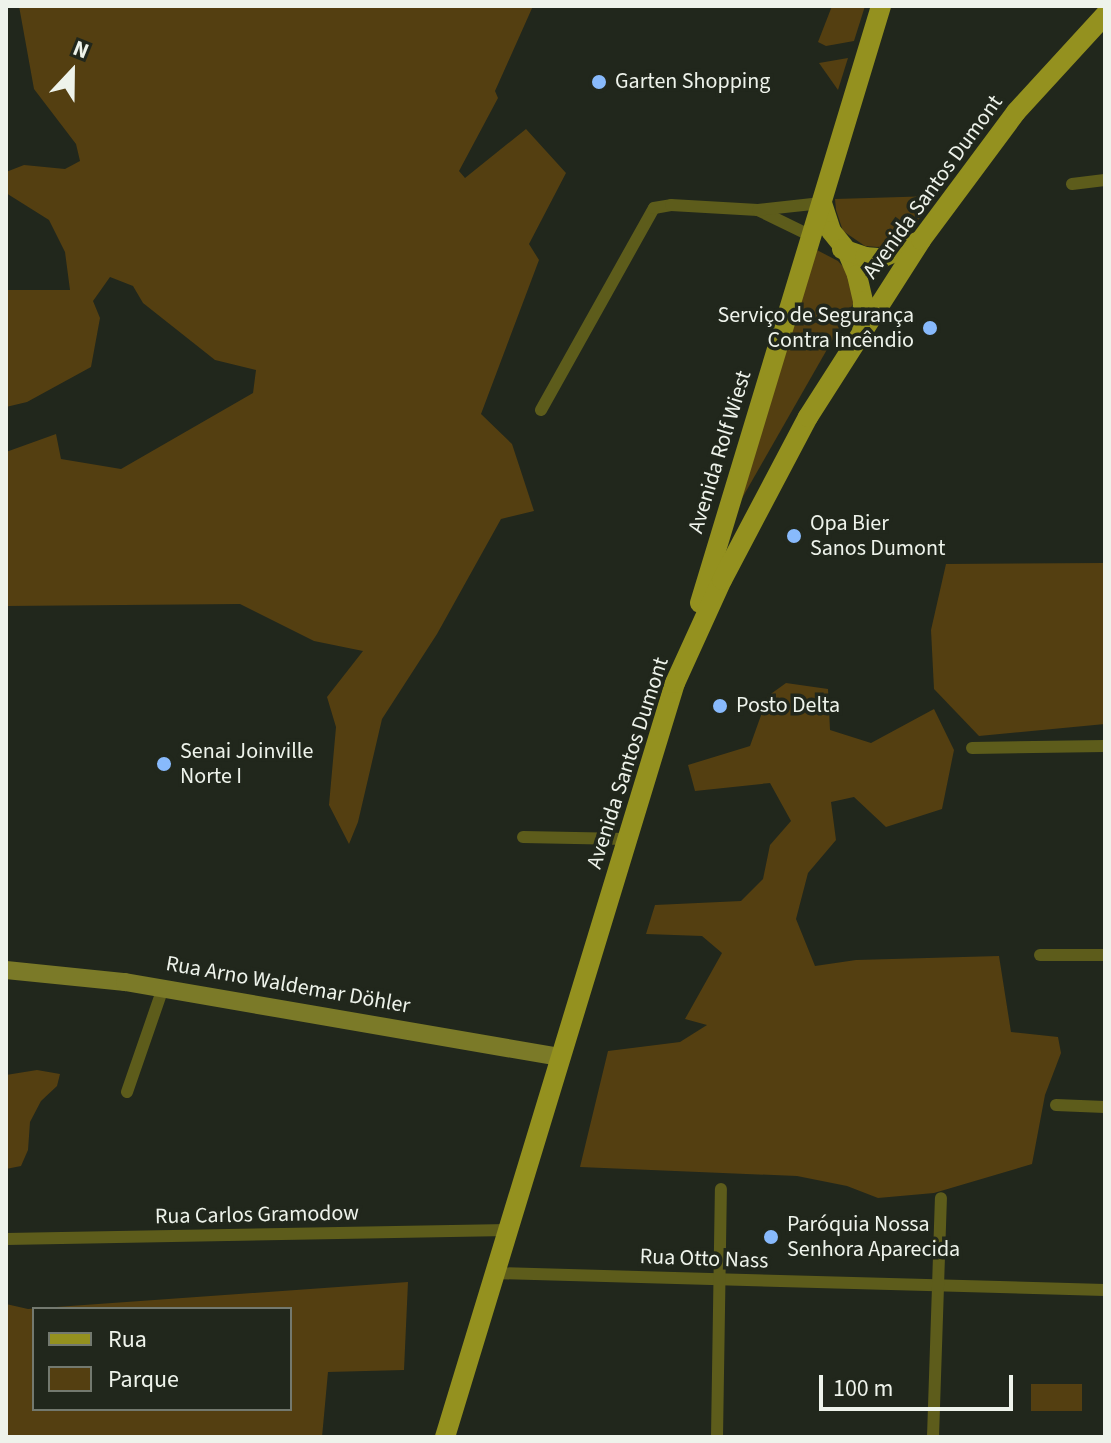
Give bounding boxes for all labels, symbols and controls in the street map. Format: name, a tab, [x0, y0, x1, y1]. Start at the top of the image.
north arrow	[32, 32, 112, 112]
text: N	[68, 32, 94, 67]
place label: Garten Shopping	[615, 69, 770, 95]
marker: Garten Shopping	[590, 73, 608, 91]
street label: Avenida Santos Dumont	[857, 90, 1009, 284]
place label: Serviço de Segurança Contra Incêndio	[717, 302, 914, 354]
marker: Serviço de Segurança Contra Incêndio	[921, 319, 939, 337]
street label: Avenida Rolf Wiest	[683, 368, 757, 536]
place label: Opa Bier Sanos Dumont	[810, 510, 945, 562]
marker: Opa Bier Sanos Dumont	[785, 527, 803, 545]
street label: Avenida Santos Dumont	[581, 654, 675, 872]
place label: Posto Delta	[736, 693, 840, 719]
marker: Posto Delta	[711, 697, 729, 715]
place label: Senai Joinville Norte I	[180, 738, 313, 790]
marker: Senai Joinville Norte I	[155, 755, 173, 773]
street label: Rua Arno Waldemar Döhler	[164, 951, 412, 1019]
street label: Rua Carlos Gramodow	[155, 1200, 359, 1230]
place label: Paróquia Nossa Senhora Aparecida	[787, 1211, 960, 1262]
marker: Paróquia Nossa Senhora Aparecida	[762, 1228, 780, 1246]
street label: Rua Otto Nass	[639, 1244, 769, 1274]
legend	[32, 1307, 292, 1411]
text: Rua	[108, 1322, 147, 1357]
scale bar	[823, 1359, 1017, 1409]
text: Parque	[108, 1362, 179, 1397]
text: 100 m	[833, 1371, 893, 1406]

